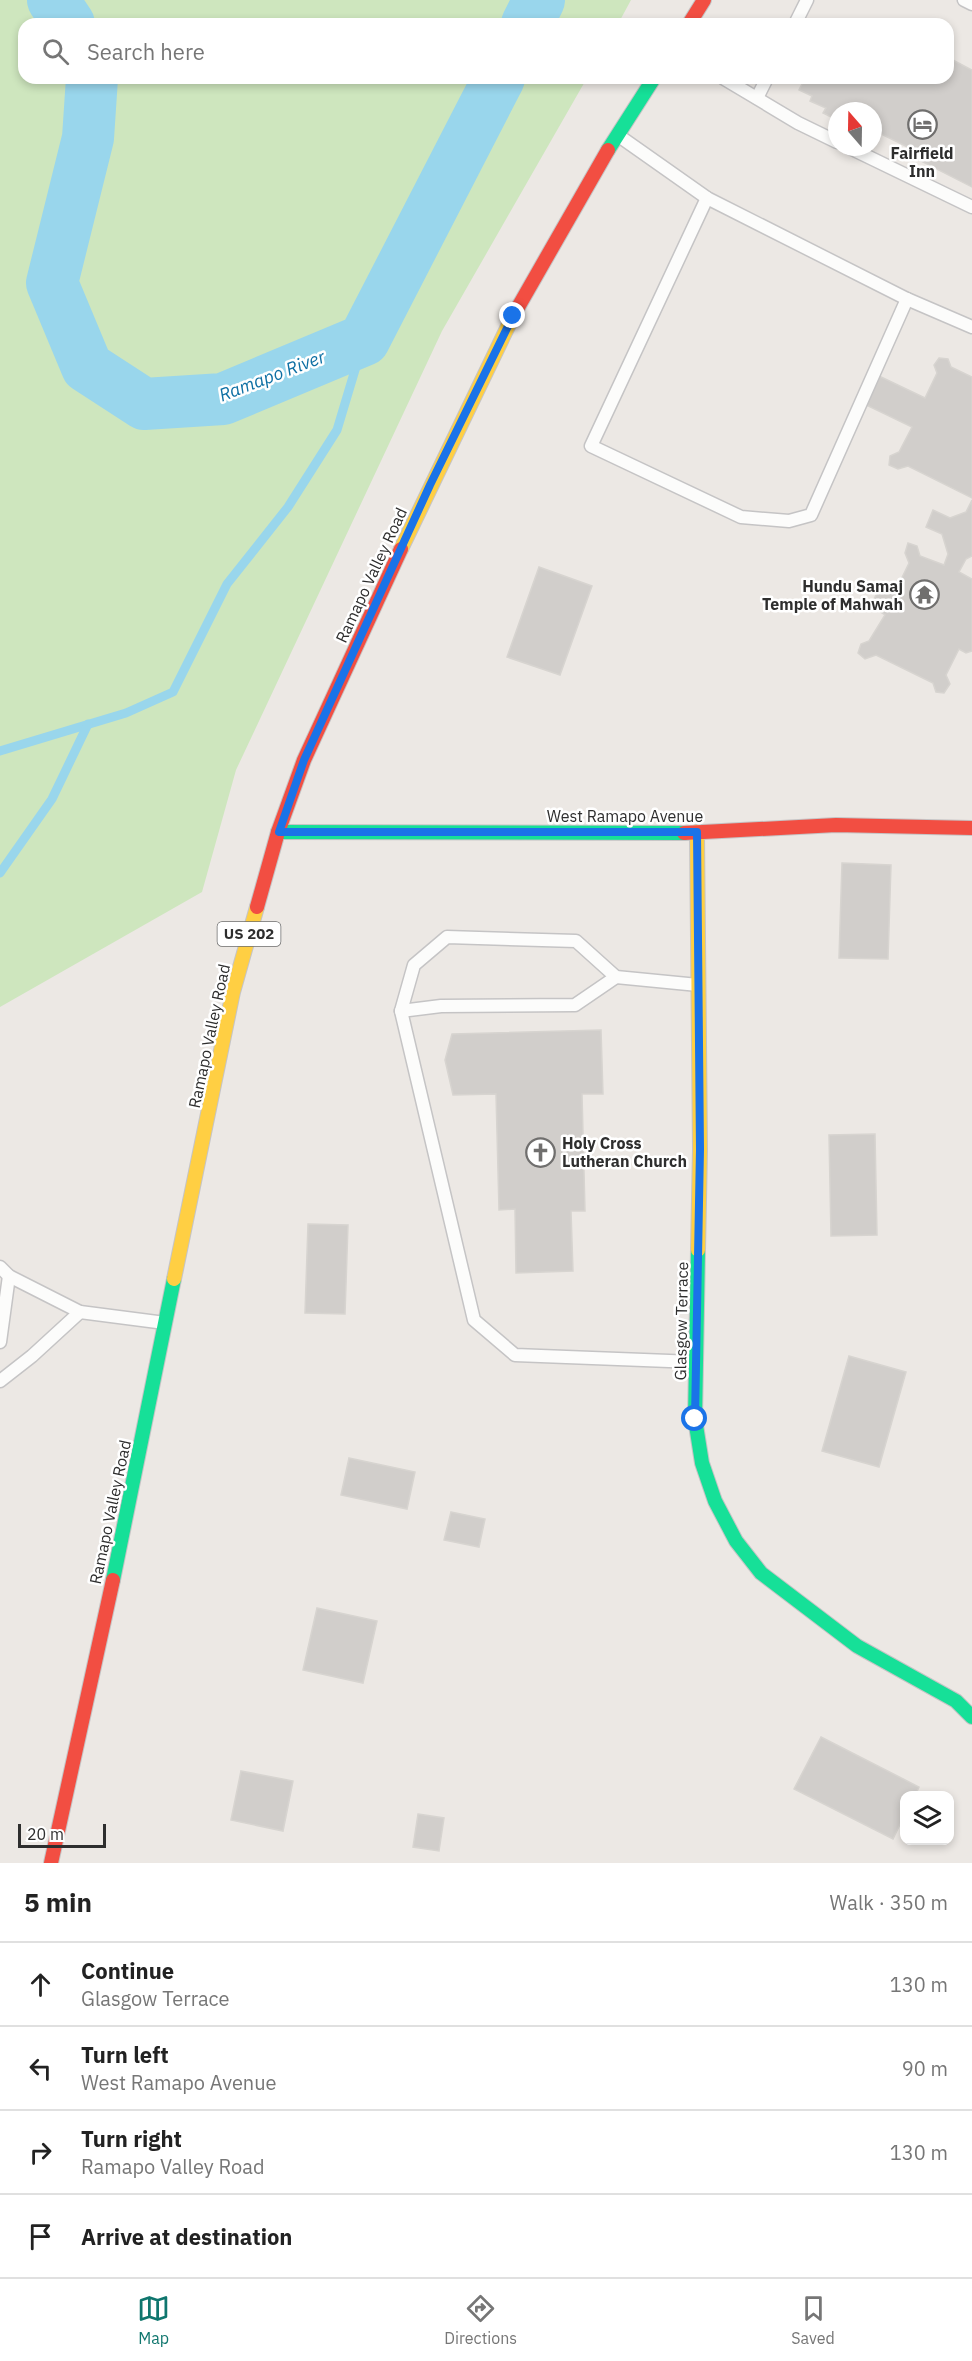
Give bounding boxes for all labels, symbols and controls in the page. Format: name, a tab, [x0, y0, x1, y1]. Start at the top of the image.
search box	[18, 18, 954, 84]
icon: search	[39, 35, 72, 68]
text: Search here	[87, 37, 205, 66]
north arrow	[828, 102, 882, 156]
hotel icon: Fairfield Inn	[906, 109, 938, 141]
place label: Fairfield Inn	[891, 143, 953, 181]
route end	[499, 302, 525, 328]
water label: Ramapo River	[216, 345, 329, 406]
street label: Ramapo Valley Road	[331, 504, 411, 646]
place label: Hundu Samaj Temple of Mahwah	[762, 576, 903, 614]
temple icon: Hundu Samaj Temple of Mahwah	[908, 579, 940, 611]
street label: West Ramapo Avenue	[547, 806, 703, 826]
road number: US 202	[218, 922, 280, 946]
street label: Ramapo Valley Road	[184, 962, 234, 1110]
place label: Holy Cross Lutheran Church	[562, 1133, 687, 1171]
church icon: Holy Cross Lutheran Church	[525, 1136, 557, 1168]
street label: Glasgow Terrace	[670, 1261, 692, 1381]
route start	[681, 1405, 707, 1431]
street label: Ramapo Valley Road	[85, 1438, 135, 1586]
map controls	[900, 1791, 954, 1845]
button: layers	[900, 1791, 954, 1845]
scale bar	[18, 1821, 106, 1848]
text: 20 m	[27, 1824, 64, 1844]
text: 5 min	[24, 1885, 92, 1919]
text: Walk · 350 m	[830, 1889, 948, 1916]
text: Continue	[81, 1956, 174, 1985]
icon: ahead	[24, 1968, 57, 2001]
text: 130 m	[890, 1971, 948, 1998]
text: Glasgow Terrace	[81, 1985, 230, 2012]
text: Turn left	[81, 2040, 169, 2069]
icon: left	[24, 2052, 57, 2085]
text: 90 m	[902, 2055, 948, 2082]
text: West Ramapo Avenue	[81, 2069, 277, 2096]
text: Turn right	[81, 2124, 182, 2153]
icon: right	[24, 2136, 57, 2169]
text: 130 m	[890, 2139, 948, 2166]
text: Ramapo Valley Road	[81, 2153, 265, 2180]
icon: arrive	[24, 2220, 57, 2253]
text: Arrive at destination	[81, 2222, 292, 2251]
tab: Map	[137, 2292, 170, 2348]
tab: Directions	[444, 2292, 517, 2348]
tab: Saved	[791, 2292, 835, 2348]

